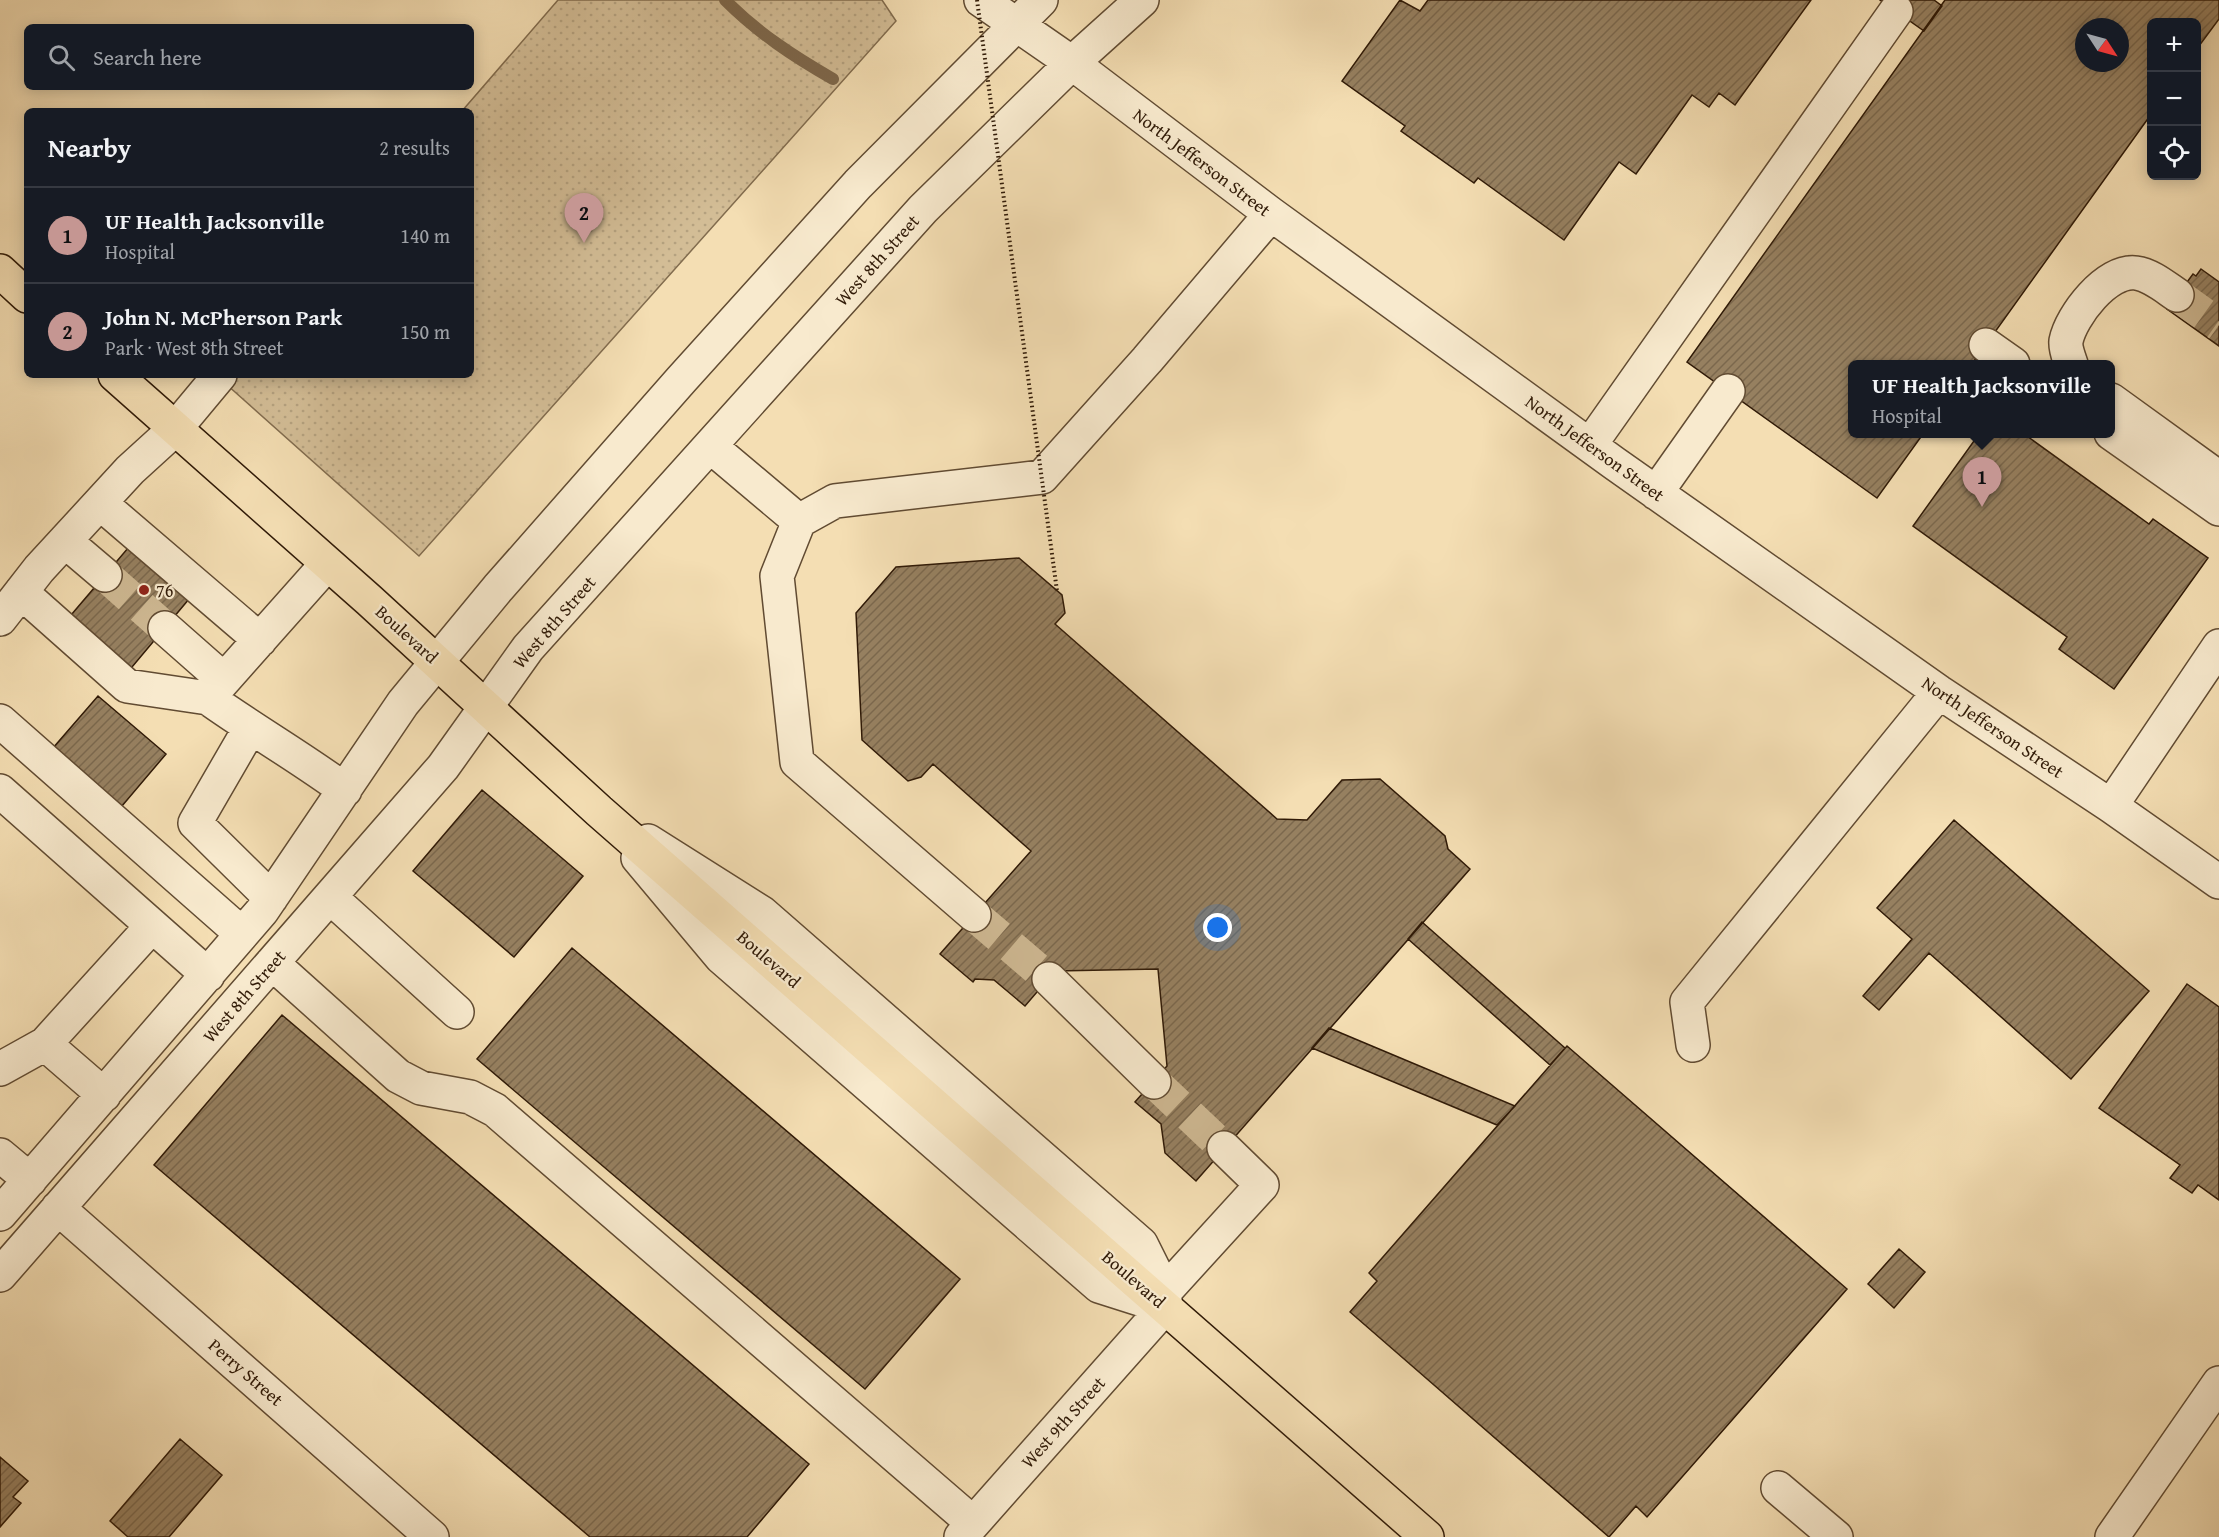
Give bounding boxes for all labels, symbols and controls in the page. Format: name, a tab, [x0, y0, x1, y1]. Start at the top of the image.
north arrow	[2075, 18, 2129, 72]
map controls	[2147, 18, 2201, 180]
button: +	[2147, 18, 2201, 72]
search box	[24, 24, 474, 90]
icon: search	[45, 41, 78, 74]
text: Search here	[93, 41, 202, 73]
button: −	[2147, 72, 2201, 126]
street label: North Jefferson Street	[1127, 101, 1277, 223]
button: locate	[2147, 126, 2201, 180]
text: Nearby	[48, 128, 131, 167]
text: 2 results	[379, 133, 450, 162]
pin: 2	[564, 194, 604, 243]
text: UF Health Jacksonville	[105, 205, 324, 237]
street label: West 8th Street	[828, 208, 926, 312]
text: 1	[62, 221, 73, 250]
text: 140 m	[400, 221, 450, 250]
text: Hospital	[105, 237, 175, 266]
text: John N. McPherson Park	[105, 301, 342, 333]
text: 2	[62, 317, 73, 346]
text: 150 m	[400, 317, 450, 346]
text: Park · West 8th Street	[105, 333, 284, 362]
popup	[1848, 360, 2115, 438]
text: UF Health Jacksonville	[1872, 369, 2091, 401]
street label: North Jefferson Street	[1520, 388, 1671, 508]
text: Hospital	[1872, 401, 1942, 430]
pin: 1	[1962, 458, 2002, 507]
street label: West 8th Street	[506, 569, 602, 674]
place label: 76	[156, 577, 173, 604]
marker: 76	[137, 583, 151, 597]
street label: Boulevard	[370, 598, 445, 670]
street label: North Jefferson Street	[1917, 669, 2070, 785]
your location	[1203, 913, 1232, 942]
street label: Boulevard	[731, 924, 807, 995]
street label: West 8th Street	[196, 943, 292, 1048]
street label: Boulevard	[1096, 1244, 1172, 1315]
street label: Perry Street	[203, 1332, 290, 1413]
street label: West 9th Street	[1014, 1370, 1112, 1474]

